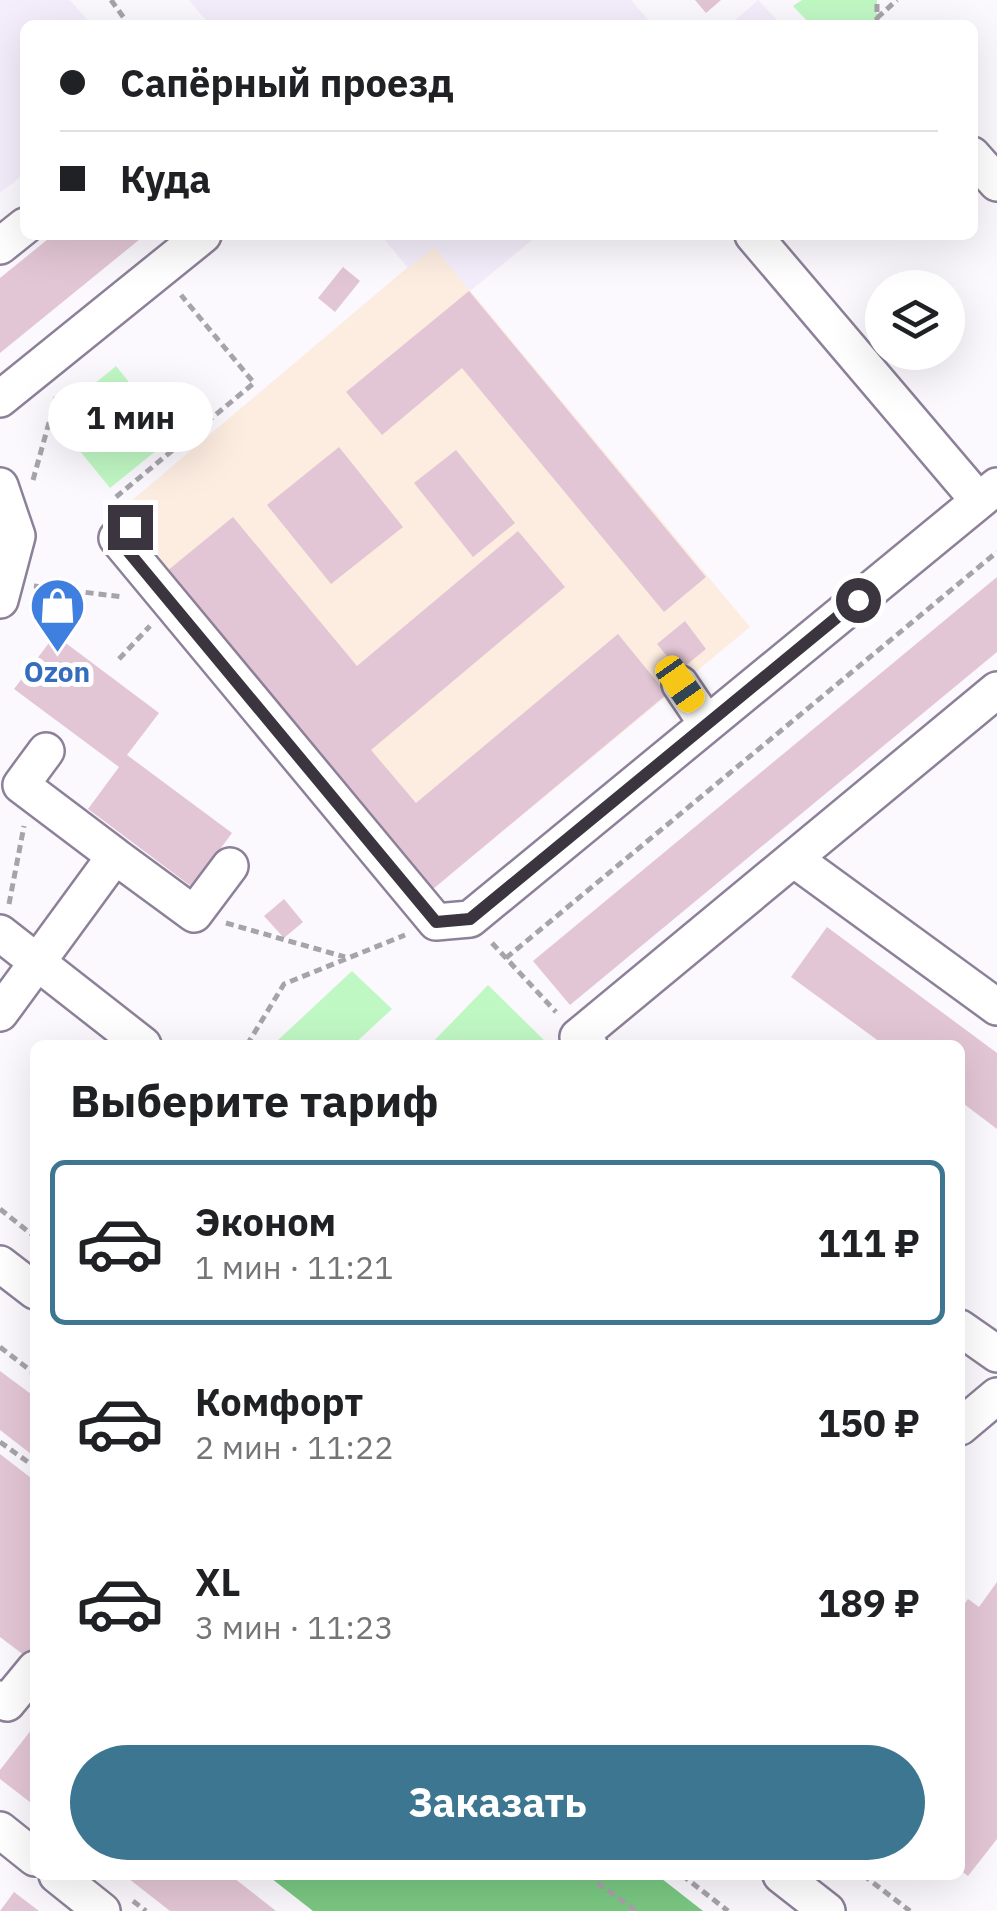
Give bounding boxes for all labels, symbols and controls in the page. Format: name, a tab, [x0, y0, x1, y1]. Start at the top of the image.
text: Сапёрный проезд	[120, 58, 454, 107]
text: Куда	[120, 154, 211, 203]
map controls	[865, 270, 965, 370]
button: layers	[865, 270, 965, 370]
callout: 1 мин	[48, 382, 212, 452]
text: 1 мин	[86, 396, 175, 438]
route end	[108, 505, 153, 550]
shop icon: Ozon	[27, 576, 87, 655]
route start	[836, 578, 881, 623]
car	[651, 651, 709, 717]
place label: Ozon	[24, 653, 90, 690]
text: Выберите тариф	[70, 1071, 439, 1129]
text: Эконом	[195, 1197, 336, 1246]
icon: car	[75, 1198, 165, 1288]
text: 111 ₽	[818, 1218, 920, 1267]
text: 1 мин · 11:21	[195, 1246, 393, 1288]
text: Комфорт	[195, 1377, 363, 1426]
icon: car	[75, 1378, 165, 1468]
text: 150 ₽	[818, 1398, 920, 1447]
text: 2 мин · 11:22	[195, 1426, 393, 1468]
text: XL	[195, 1557, 241, 1606]
icon: car	[75, 1558, 165, 1648]
text: 189 ₽	[818, 1578, 920, 1627]
text: 3 мин · 11:23	[195, 1606, 393, 1648]
button: Заказать	[70, 1745, 925, 1860]

